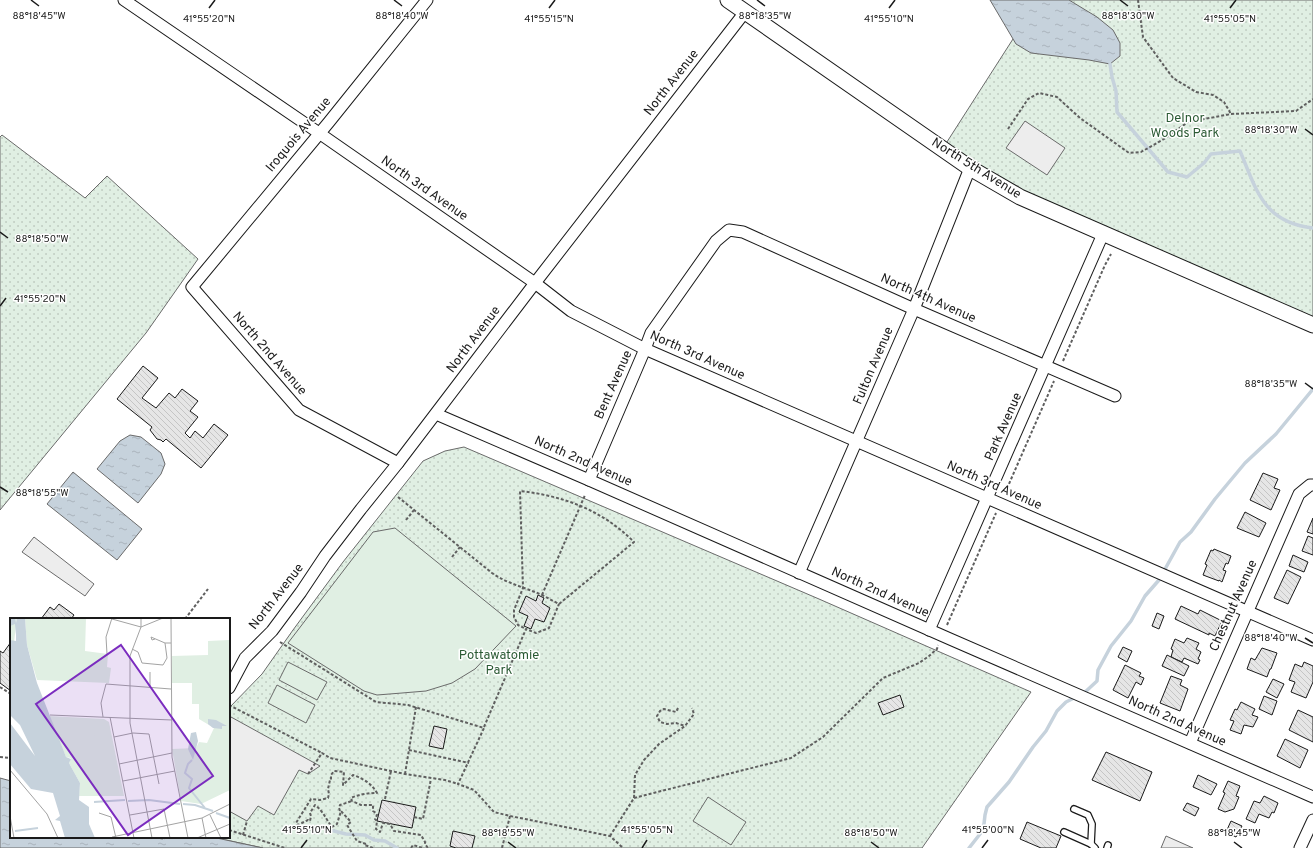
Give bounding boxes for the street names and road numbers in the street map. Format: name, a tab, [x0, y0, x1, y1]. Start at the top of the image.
street label: North Avenue	[641, 47, 703, 119]
street label: Iroquois Avenue	[263, 94, 335, 176]
street label: North 5th Avenue	[928, 135, 1024, 203]
street label: North 3rd Avenue	[377, 153, 471, 225]
street label: North 4th Avenue	[878, 271, 978, 327]
street label: North Avenue	[444, 303, 504, 377]
street label: North 2nd Avenue	[228, 309, 310, 399]
street label: Fulton Avenue	[850, 325, 898, 407]
street label: North 3rd Avenue	[647, 328, 747, 384]
street label: Bent Avenue	[592, 348, 636, 422]
street label: Park Avenue	[982, 390, 1026, 464]
street label: North 2nd Avenue	[532, 433, 634, 491]
street label: North 3rd Avenue	[944, 458, 1044, 514]
street label: Chestnut Avenue	[1207, 558, 1261, 654]
street label: North Avenue	[246, 561, 308, 633]
street label: North 2nd Avenue	[829, 564, 931, 622]
street label: North 2nd Avenue	[1126, 693, 1228, 751]

